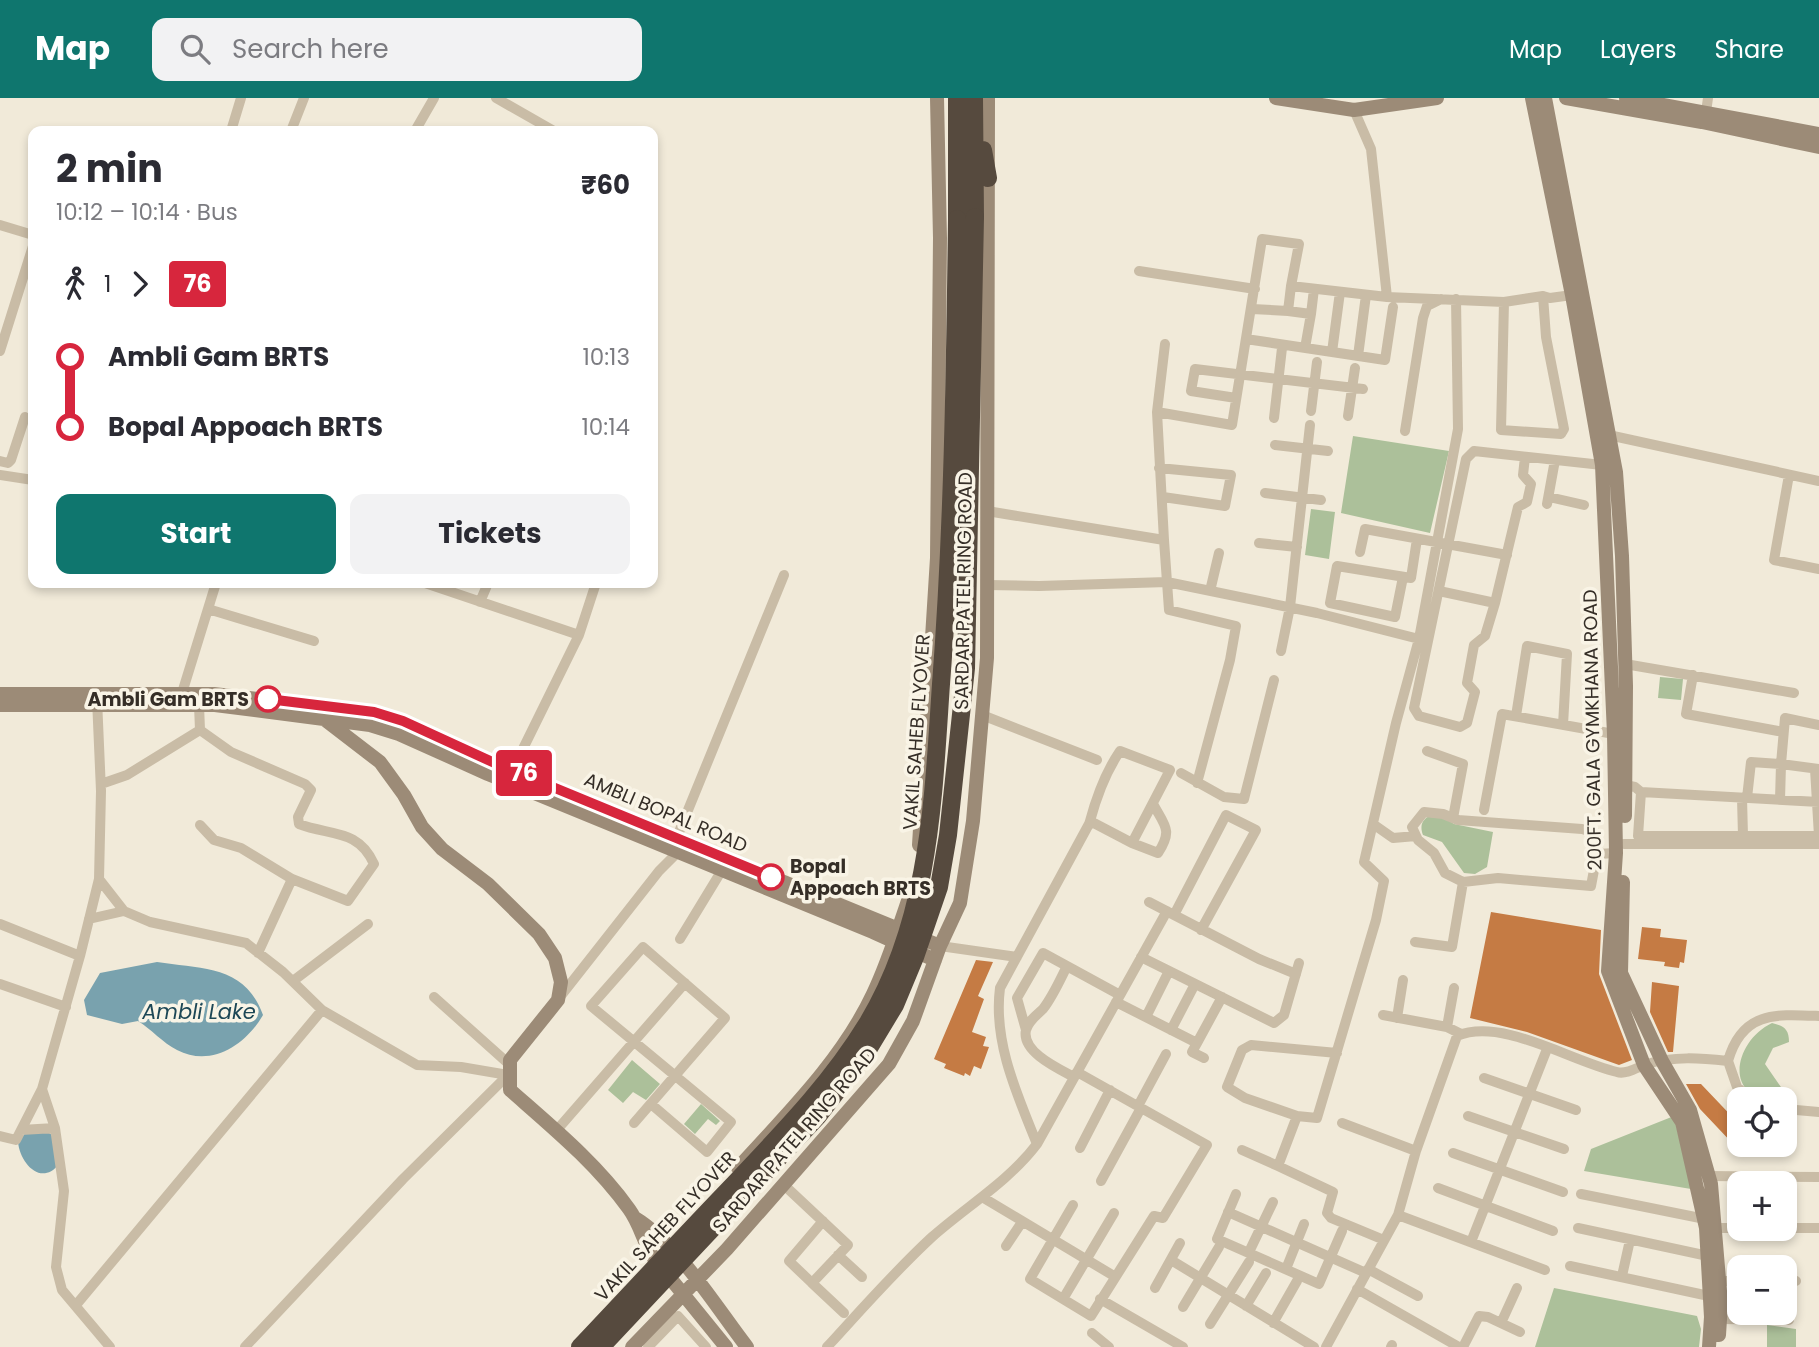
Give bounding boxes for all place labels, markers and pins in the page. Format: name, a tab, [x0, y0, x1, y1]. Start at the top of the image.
place label: Ambli Gam BRTS	[87, 686, 249, 713]
marker: Ambli Gam BRTS	[255, 686, 281, 712]
place label: Bopal Appoach BRTS	[790, 853, 931, 902]
marker: Bopal Appoach BRTS	[758, 864, 784, 890]

